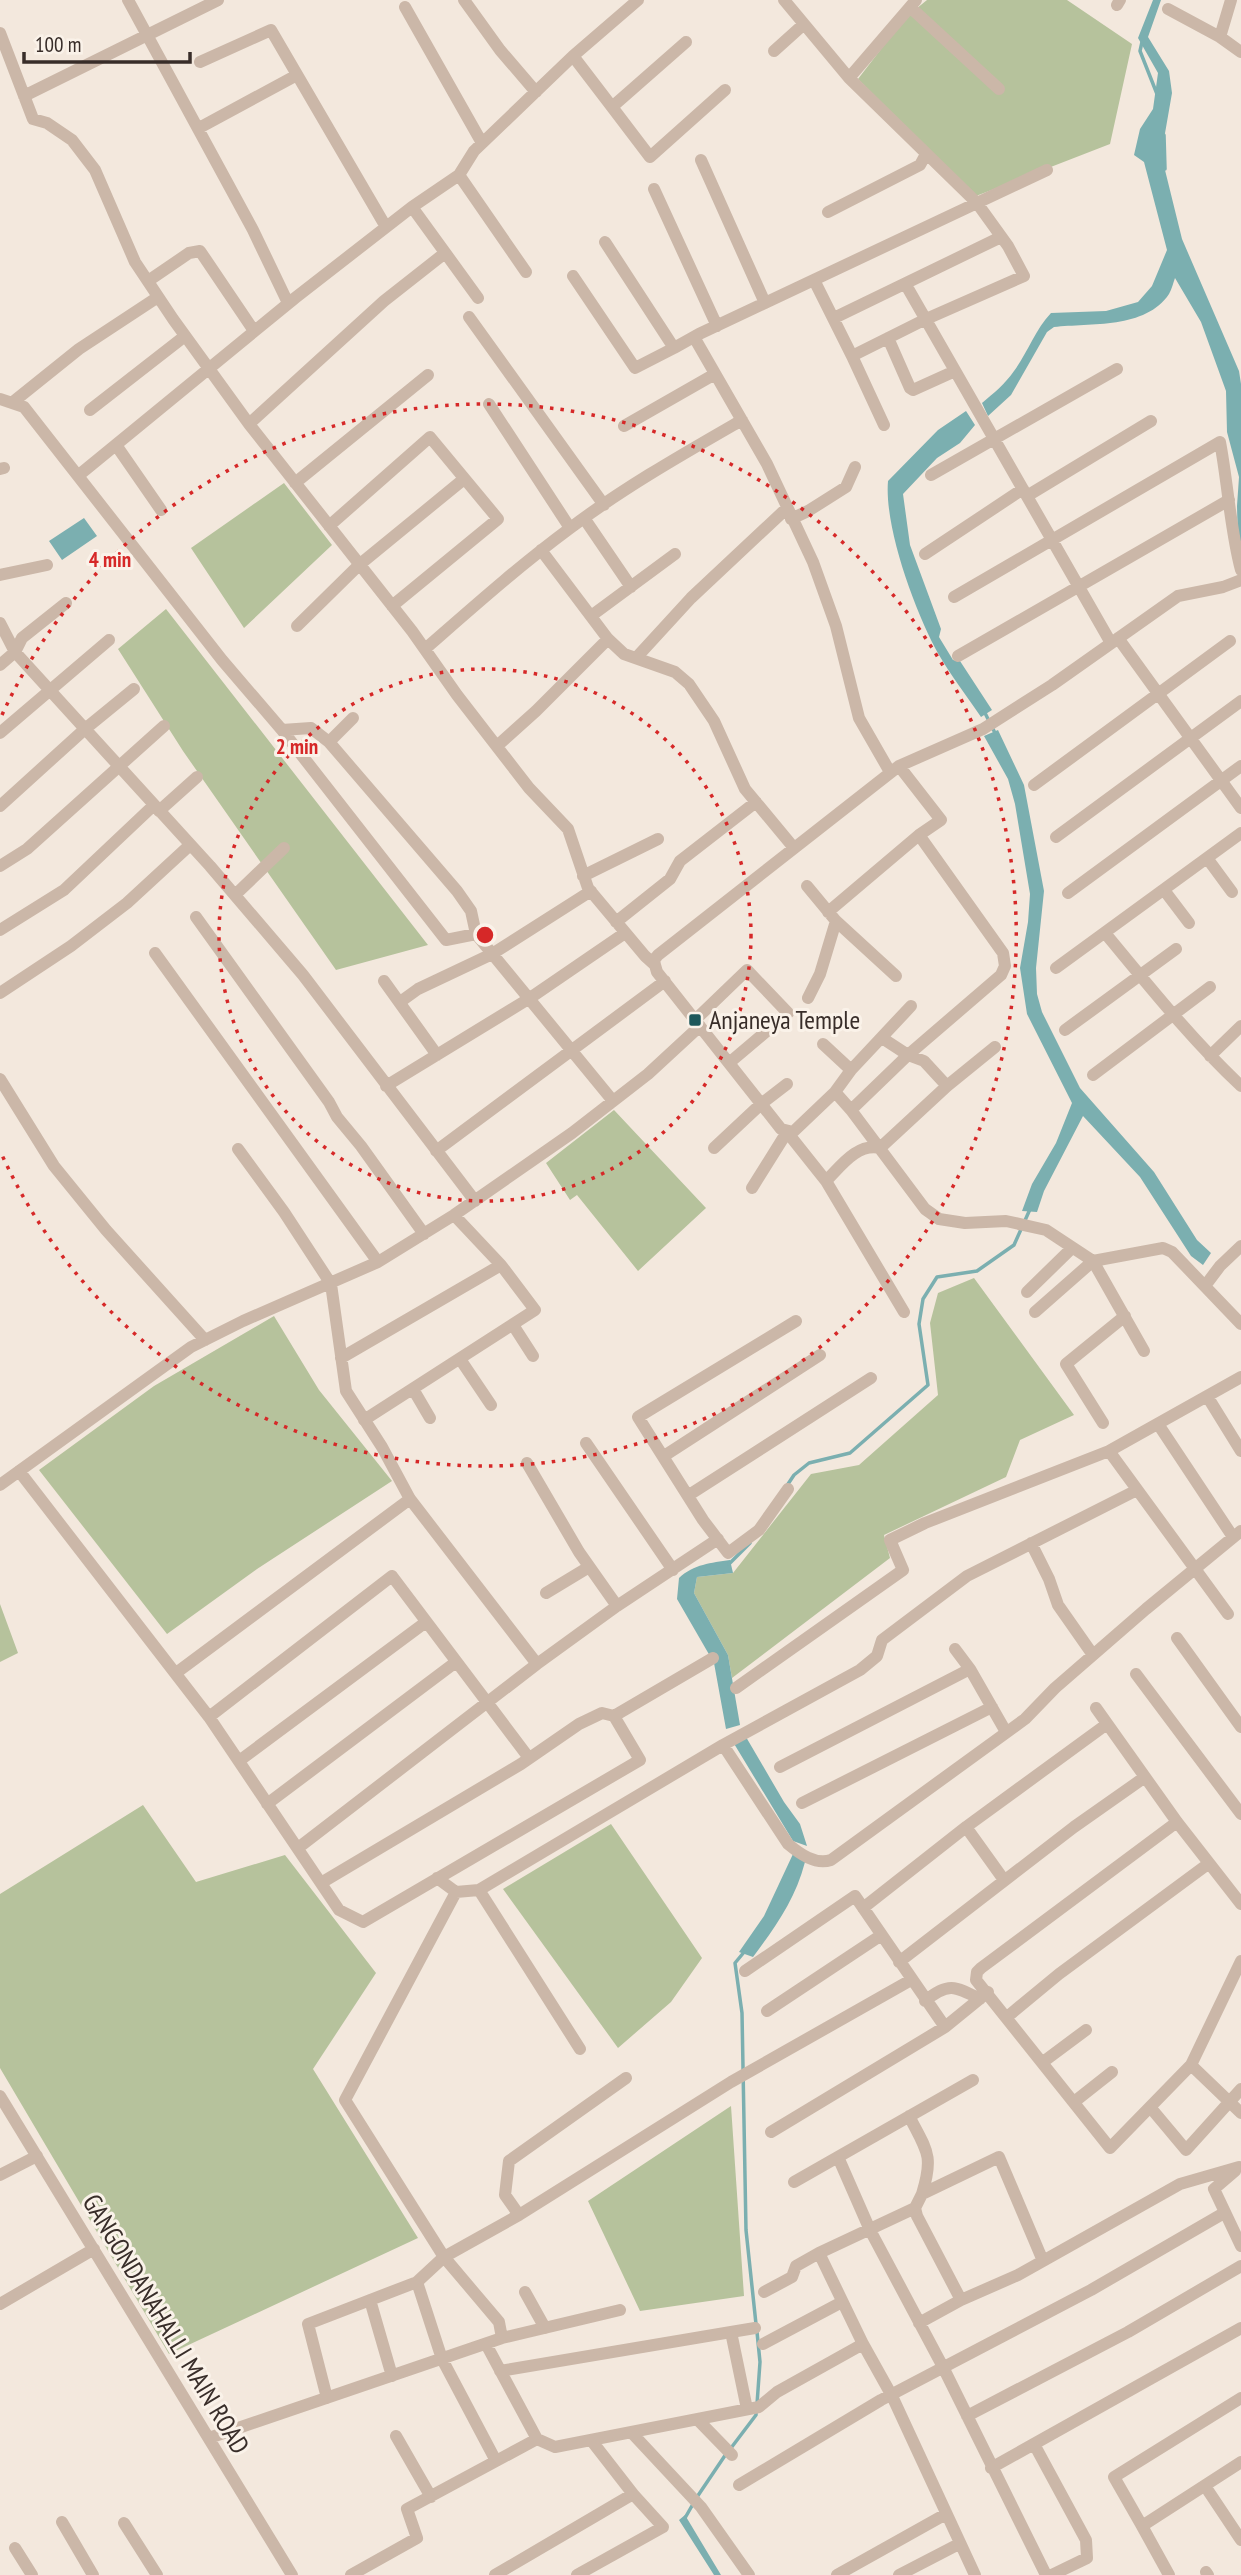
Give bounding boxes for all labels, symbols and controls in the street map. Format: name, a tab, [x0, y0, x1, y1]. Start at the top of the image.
scale bar	[24, 21, 191, 65]
text: 100 m	[35, 31, 81, 58]
text: 4 min	[89, 546, 131, 573]
text: 2 min	[276, 733, 318, 760]
centre of rings	[473, 923, 497, 947]
place label: Anjaneya Temple	[709, 1003, 860, 1036]
marker: Anjaneya Temple	[687, 1012, 703, 1028]
street label: GANGONDANAHALLI MAIN ROAD	[76, 2188, 257, 2460]

